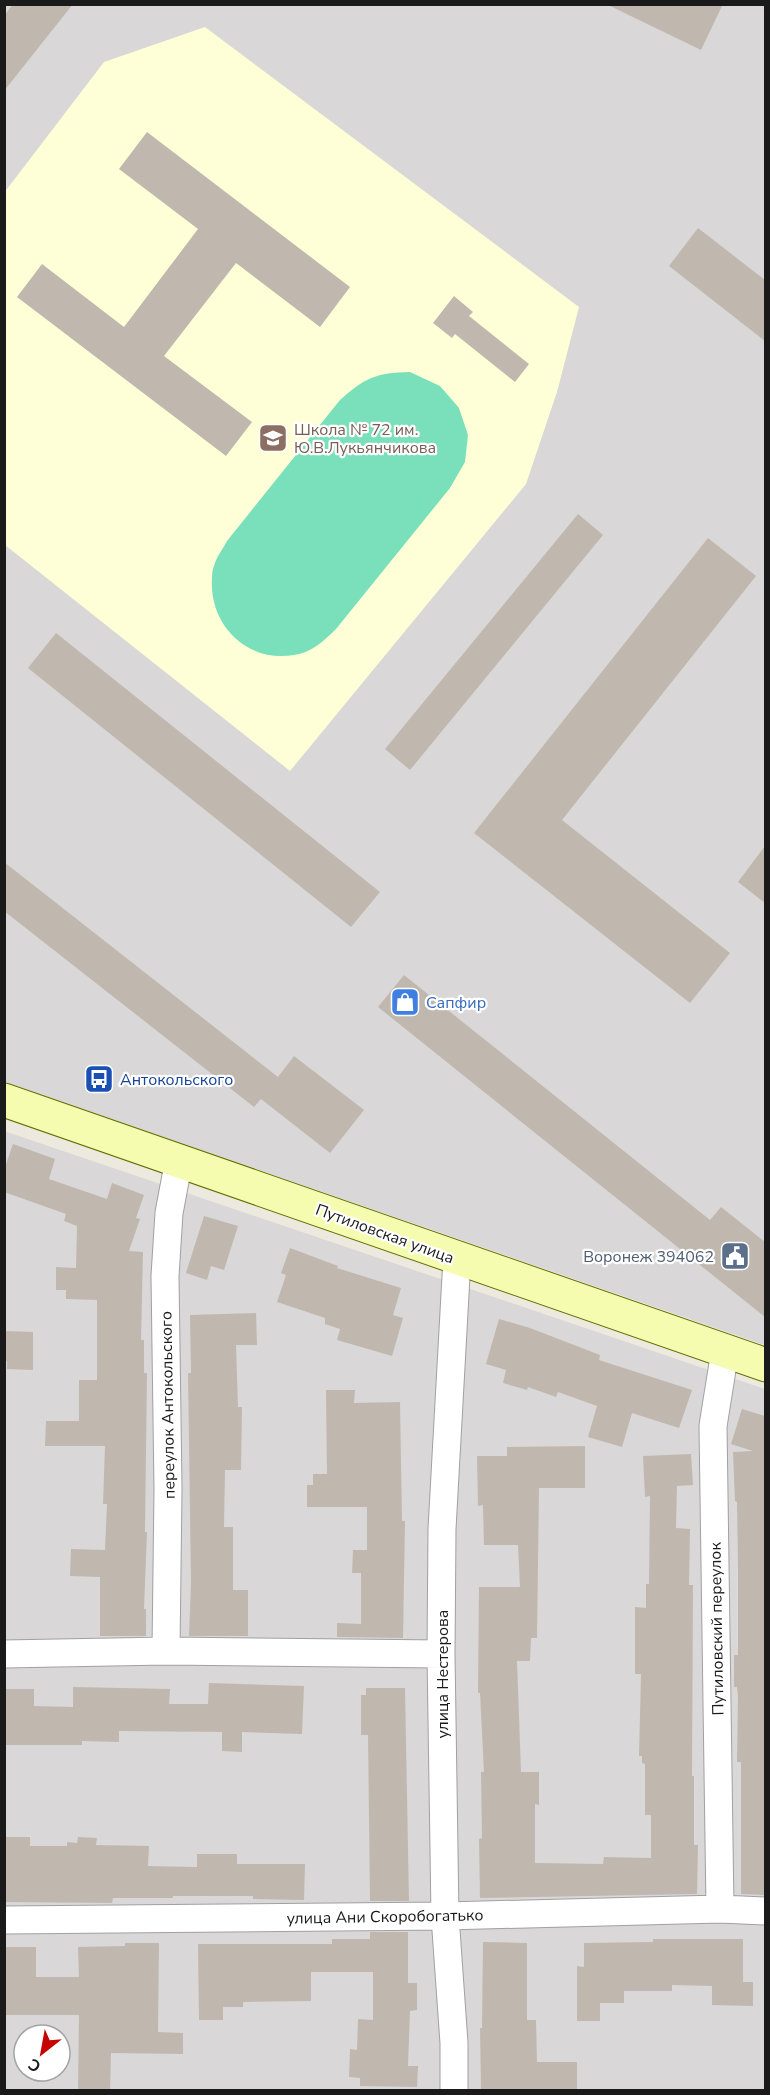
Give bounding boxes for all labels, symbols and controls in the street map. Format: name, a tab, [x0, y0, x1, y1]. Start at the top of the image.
place label: Школа № 72 им. Ю.В.Лукьянчикова	[294, 419, 436, 459]
school or university icon: Школа № 72 им. Ю.В.Лукьянчикова	[257, 422, 289, 454]
shop icon: Сапфир	[389, 986, 421, 1018]
place label: Сапфир	[426, 992, 486, 1014]
bus stop icon: Антокольского	[83, 1063, 115, 1095]
place label: Антокольского	[120, 1069, 233, 1091]
street label: Путиловская улица	[312, 1199, 457, 1269]
public building icon: Воронеж 394062	[719, 1240, 751, 1272]
place label: Воронеж 394062	[583, 1246, 714, 1268]
street label: переулок Антокольского	[155, 1311, 181, 1499]
street label: Путиловский переулок	[704, 1542, 730, 1716]
street label: улица Нестерова	[432, 1610, 454, 1738]
street label: улица Ани Скоробогатько	[286, 1904, 484, 1930]
north arrow	[12, 2023, 72, 2083]
text: С	[24, 2053, 45, 2077]

